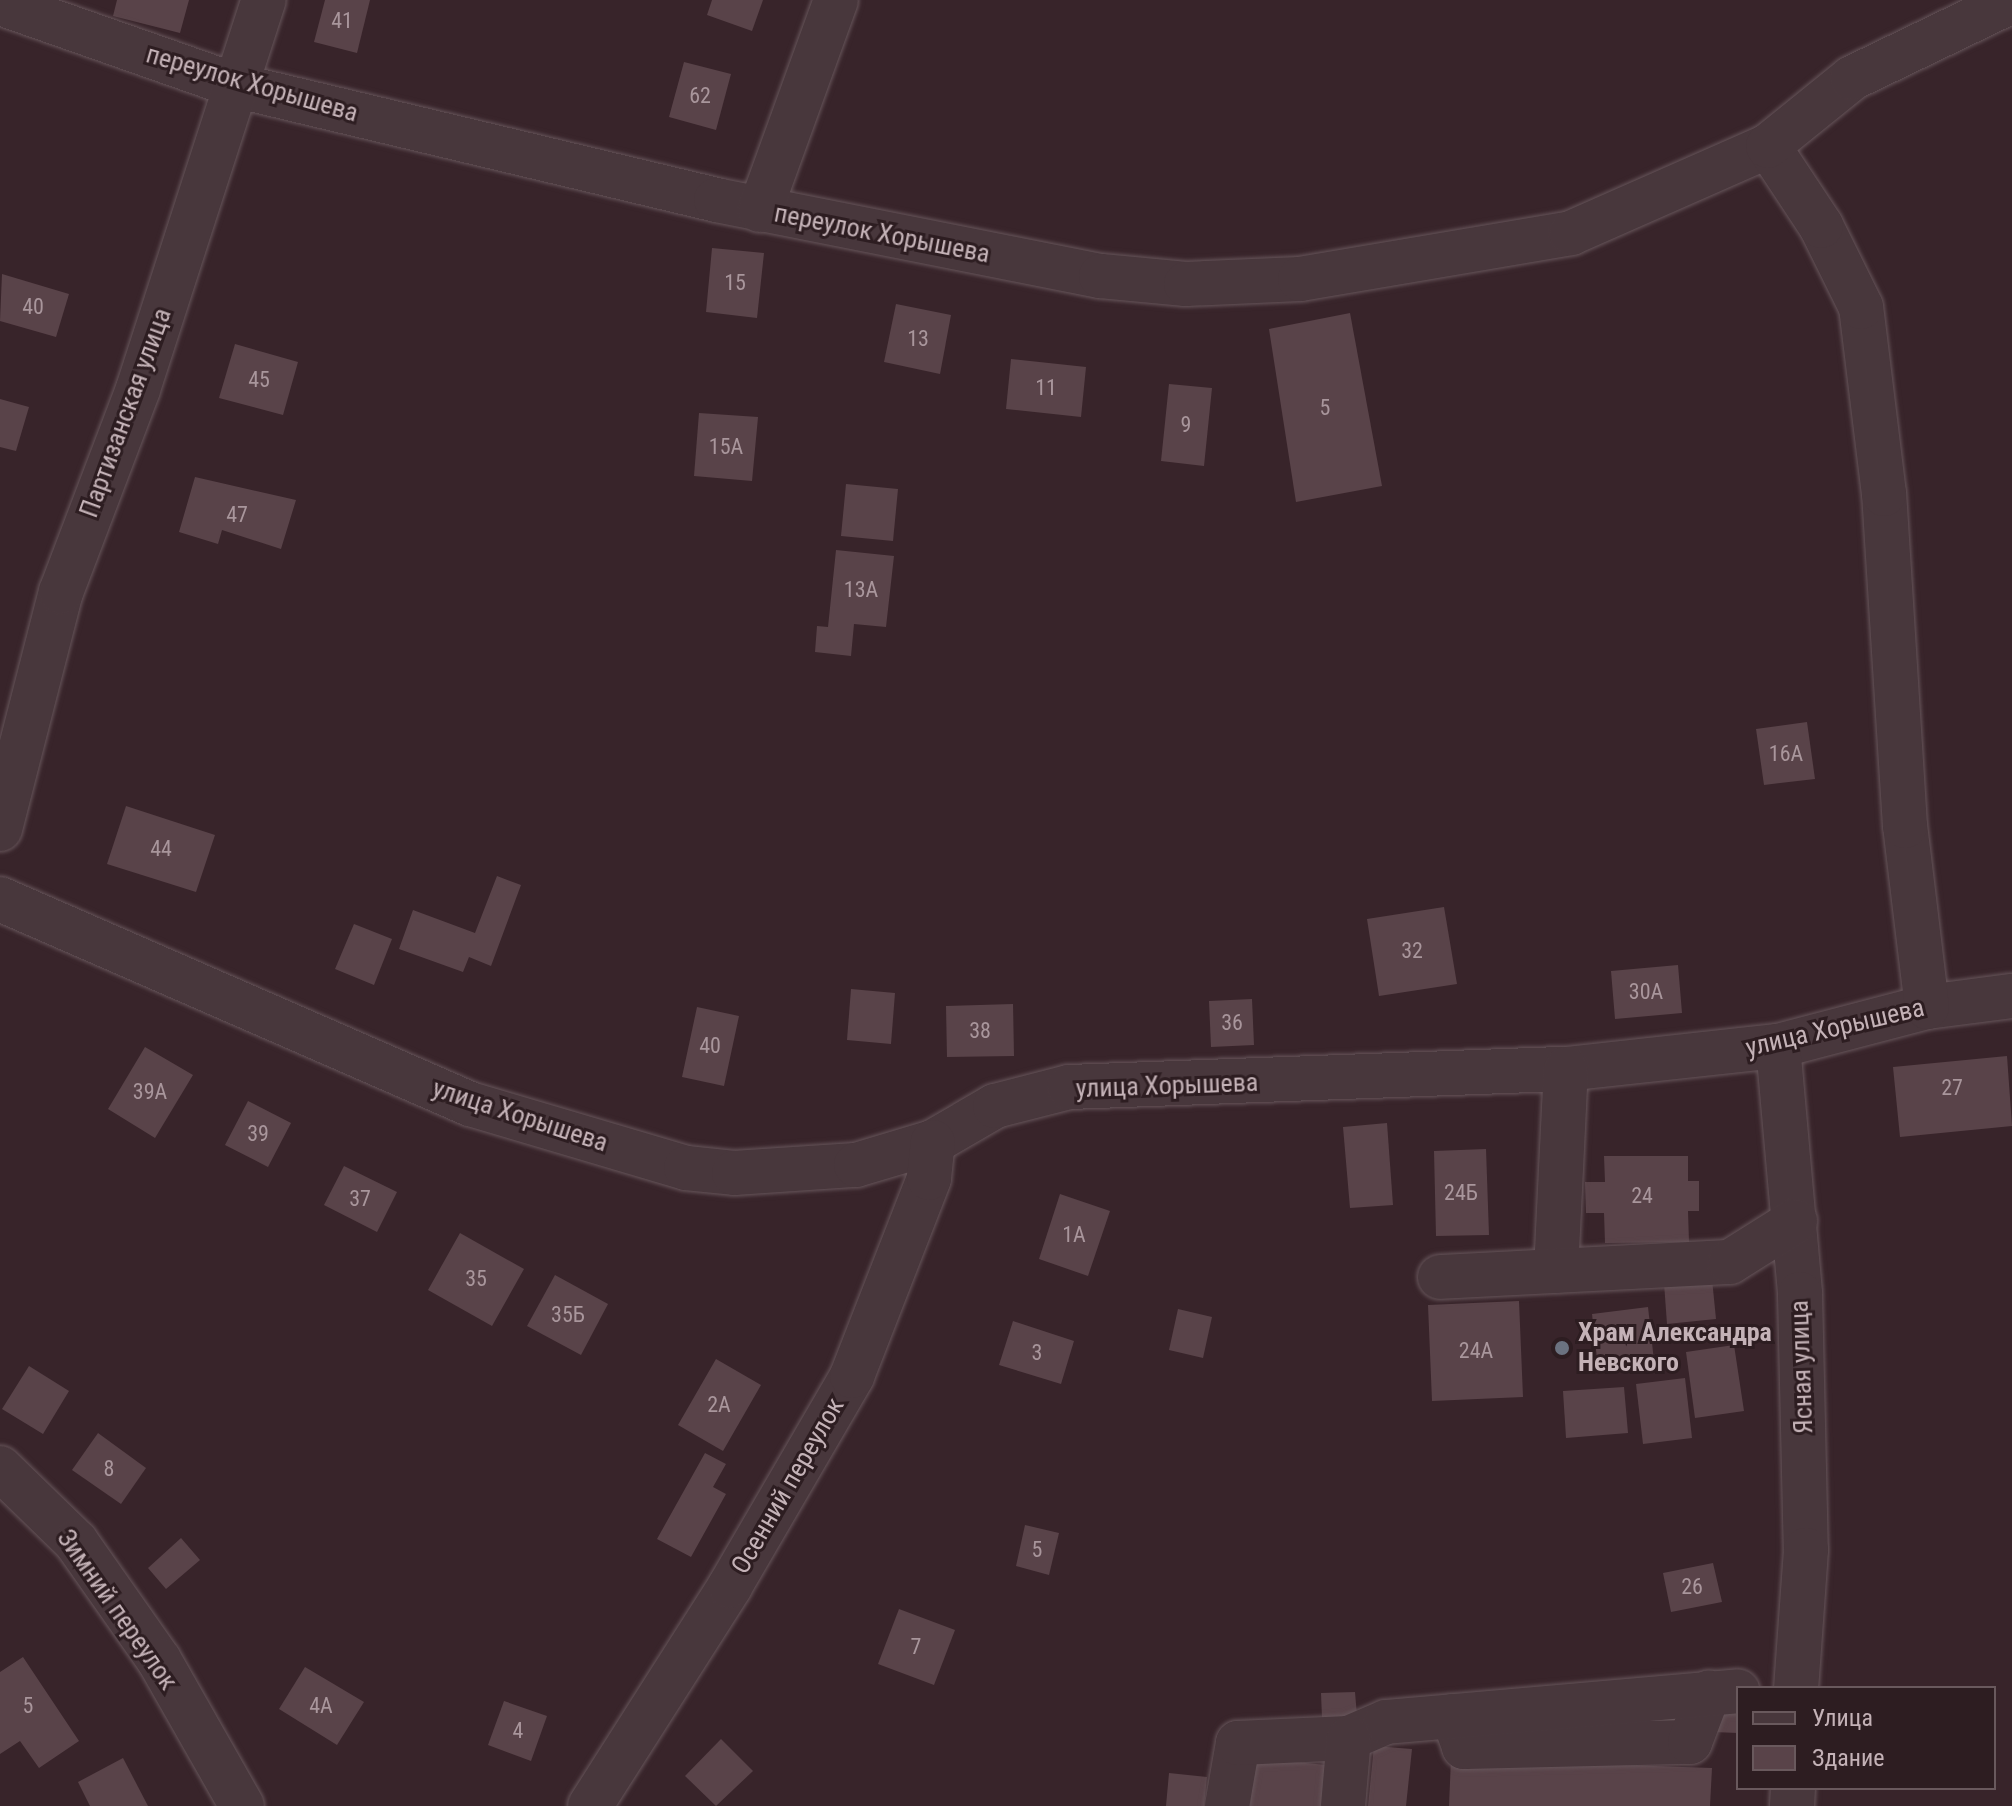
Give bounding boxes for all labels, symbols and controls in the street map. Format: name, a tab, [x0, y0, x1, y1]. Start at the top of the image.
house number: 41	[331, 8, 353, 34]
street label: переулок Хорышева	[142, 39, 362, 129]
house number: 62	[689, 83, 711, 109]
street label: переулок Хорышева	[772, 198, 992, 270]
house number: 15	[724, 270, 746, 296]
house number: 40	[22, 294, 44, 320]
street label: Партизанская улица	[74, 304, 178, 522]
house number: 13	[907, 326, 929, 352]
house number: 45	[248, 367, 270, 393]
house number: 11	[1035, 375, 1057, 401]
house number: 5	[1320, 395, 1330, 421]
house number: 9	[1181, 412, 1191, 438]
house number: 15А	[709, 434, 743, 460]
house number: 47	[226, 502, 248, 528]
house number: 13А	[844, 577, 878, 603]
house number: 16А	[1769, 741, 1803, 767]
house number: 44	[150, 836, 172, 862]
house number: 32	[1401, 938, 1423, 964]
house number: 30А	[1629, 979, 1663, 1005]
street label: улица Хорышева	[1743, 992, 1927, 1064]
house number: 36	[1221, 1010, 1243, 1036]
house number: 38	[969, 1018, 991, 1044]
house number: 40	[699, 1033, 721, 1059]
street label: улица Хорышева	[1075, 1067, 1259, 1105]
street label: улица Хорышева	[428, 1073, 612, 1159]
house number: 27	[1941, 1075, 1963, 1101]
house number: 39А	[133, 1079, 167, 1105]
house number: 39	[247, 1121, 269, 1147]
house number: 24Б	[1444, 1180, 1478, 1206]
house number: 24	[1631, 1183, 1653, 1209]
house number: 37	[349, 1186, 371, 1212]
house number: 1А	[1062, 1222, 1086, 1248]
house number: 35	[465, 1266, 487, 1292]
street label: Ясная улица	[1784, 1300, 1820, 1434]
house number: 35Б	[551, 1302, 585, 1328]
place label: Храм Александра Невского	[1578, 1317, 1772, 1378]
house number: 24А	[1459, 1338, 1493, 1364]
marker: Храм Александра Невского	[1553, 1339, 1571, 1357]
house number: 3	[1032, 1340, 1042, 1366]
house number: 2А	[707, 1392, 731, 1418]
street label: Осенний переулок	[725, 1392, 851, 1580]
house number: 8	[104, 1456, 114, 1482]
street label: Зимний переулок	[50, 1524, 184, 1696]
house number: 5	[1032, 1537, 1042, 1563]
house number: 26	[1681, 1574, 1703, 1600]
house number: 7	[911, 1634, 921, 1660]
legend	[1736, 1686, 1996, 1790]
house number: 5	[23, 1693, 33, 1719]
house number: 4А	[309, 1693, 333, 1719]
text: Улица	[1812, 1704, 1873, 1732]
house number: 4	[513, 1718, 523, 1744]
text: Здание	[1812, 1744, 1884, 1772]

